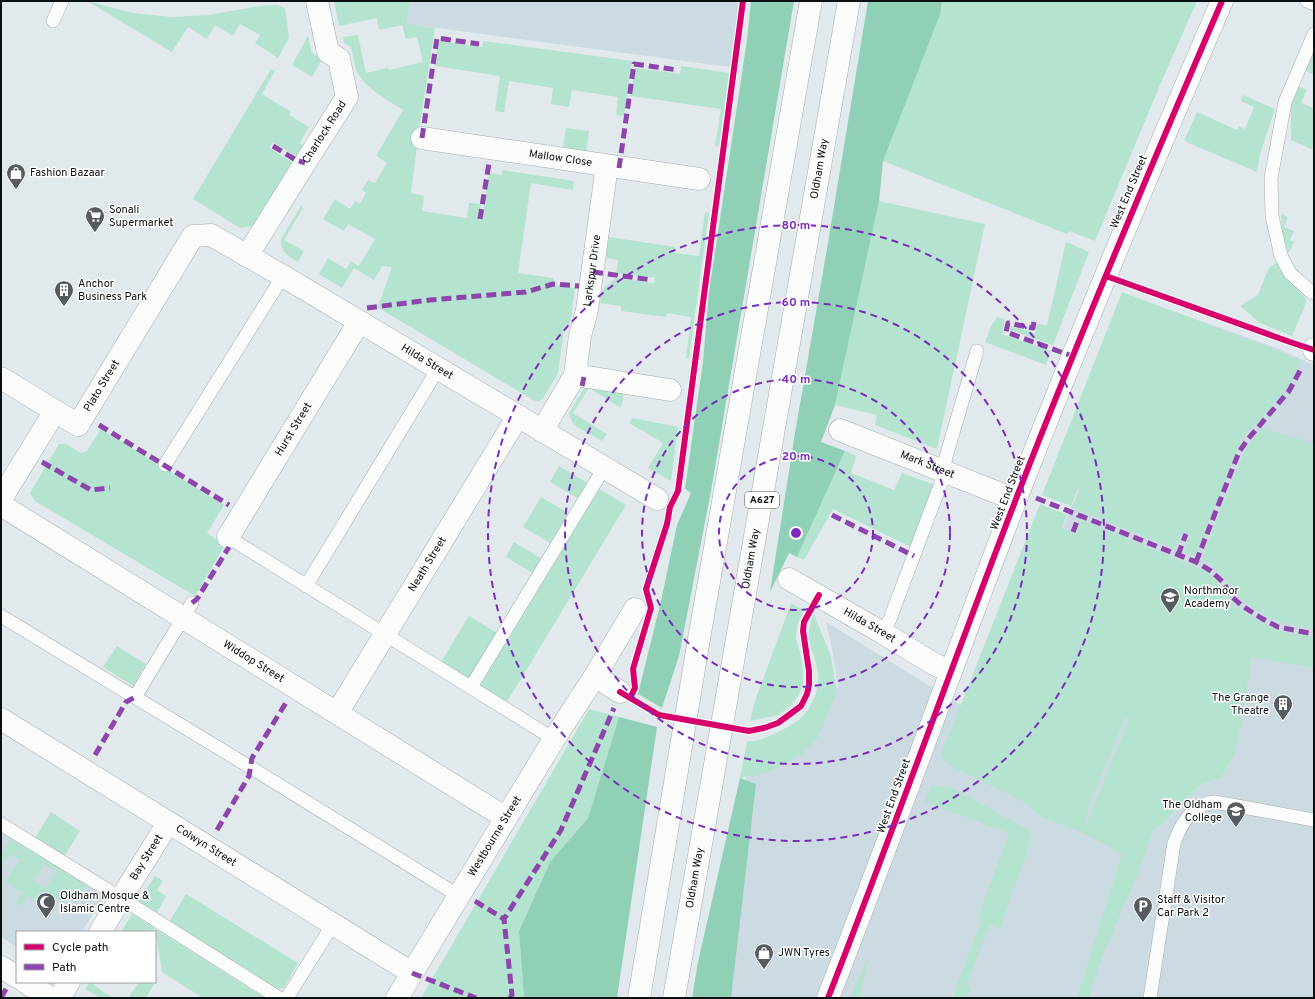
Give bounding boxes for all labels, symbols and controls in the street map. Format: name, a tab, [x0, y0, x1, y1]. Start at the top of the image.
street label: Charlock Road	[299, 98, 350, 167]
street label: Oldham Way	[807, 137, 832, 200]
street label: Mallow Close	[528, 147, 593, 170]
street label: West End Street	[1107, 153, 1151, 231]
shop icon: Fashion Bazaar	[5, 162, 27, 190]
place label: Fashion Bazaar	[30, 166, 106, 180]
place label: Sonali Supermarket	[109, 203, 174, 230]
supermarket icon: Sonali Supermarket	[84, 205, 106, 233]
text: 80 m	[782, 218, 810, 234]
street label: Larkspur Drive	[581, 234, 604, 308]
place label: Anchor Business Park	[78, 277, 147, 304]
building icon: Anchor Business Park	[53, 279, 75, 307]
text: 60 m	[782, 295, 810, 311]
street label: Hilda Street	[398, 341, 456, 383]
street label: Plato Street	[81, 357, 123, 415]
text: 40 m	[781, 372, 811, 388]
street label: Hurst Street	[272, 400, 315, 459]
street label: Mark Street	[898, 448, 957, 482]
text: 20 m	[782, 449, 810, 465]
street label: West End Street	[987, 454, 1029, 532]
road number: A627	[745, 492, 779, 508]
centre of rings	[789, 526, 803, 540]
street label: Oldham Way	[739, 527, 763, 590]
street label: Neath Street	[405, 534, 450, 595]
place label: Northmoor Academy	[1184, 584, 1239, 611]
school or university icon: Northmoor Academy	[1159, 586, 1181, 614]
street label: Hilda Street	[841, 605, 898, 646]
street label: Widdop Street	[220, 637, 287, 686]
place label: The Grange Theatre	[1212, 691, 1269, 718]
building icon: The Grange Theatre	[1272, 693, 1294, 721]
street label: West End Street	[874, 757, 914, 835]
street label: Westbourne Street	[465, 793, 525, 879]
place label: The Oldham College	[1162, 798, 1222, 825]
school or university icon: The Oldham College	[1225, 800, 1247, 828]
street label: Colwyn Street	[173, 822, 239, 870]
street label: Bay Street	[127, 832, 166, 883]
street label: Oldham Way	[683, 846, 707, 909]
place label: Oldham Mosque & Islamic Centre	[60, 889, 150, 916]
mosque icon: Oldham Mosque & Islamic Centre	[35, 891, 57, 919]
place label: Staff & Visitor Car Park 2	[1157, 893, 1226, 920]
parking icon: Staff & Visitor Car Park 2	[1132, 895, 1154, 923]
legend	[16, 931, 156, 983]
text: Cycle path	[52, 940, 109, 956]
shop icon: JWN Tyres	[753, 942, 775, 970]
place label: JWN Tyres	[778, 946, 830, 960]
text: Path	[52, 960, 77, 976]

